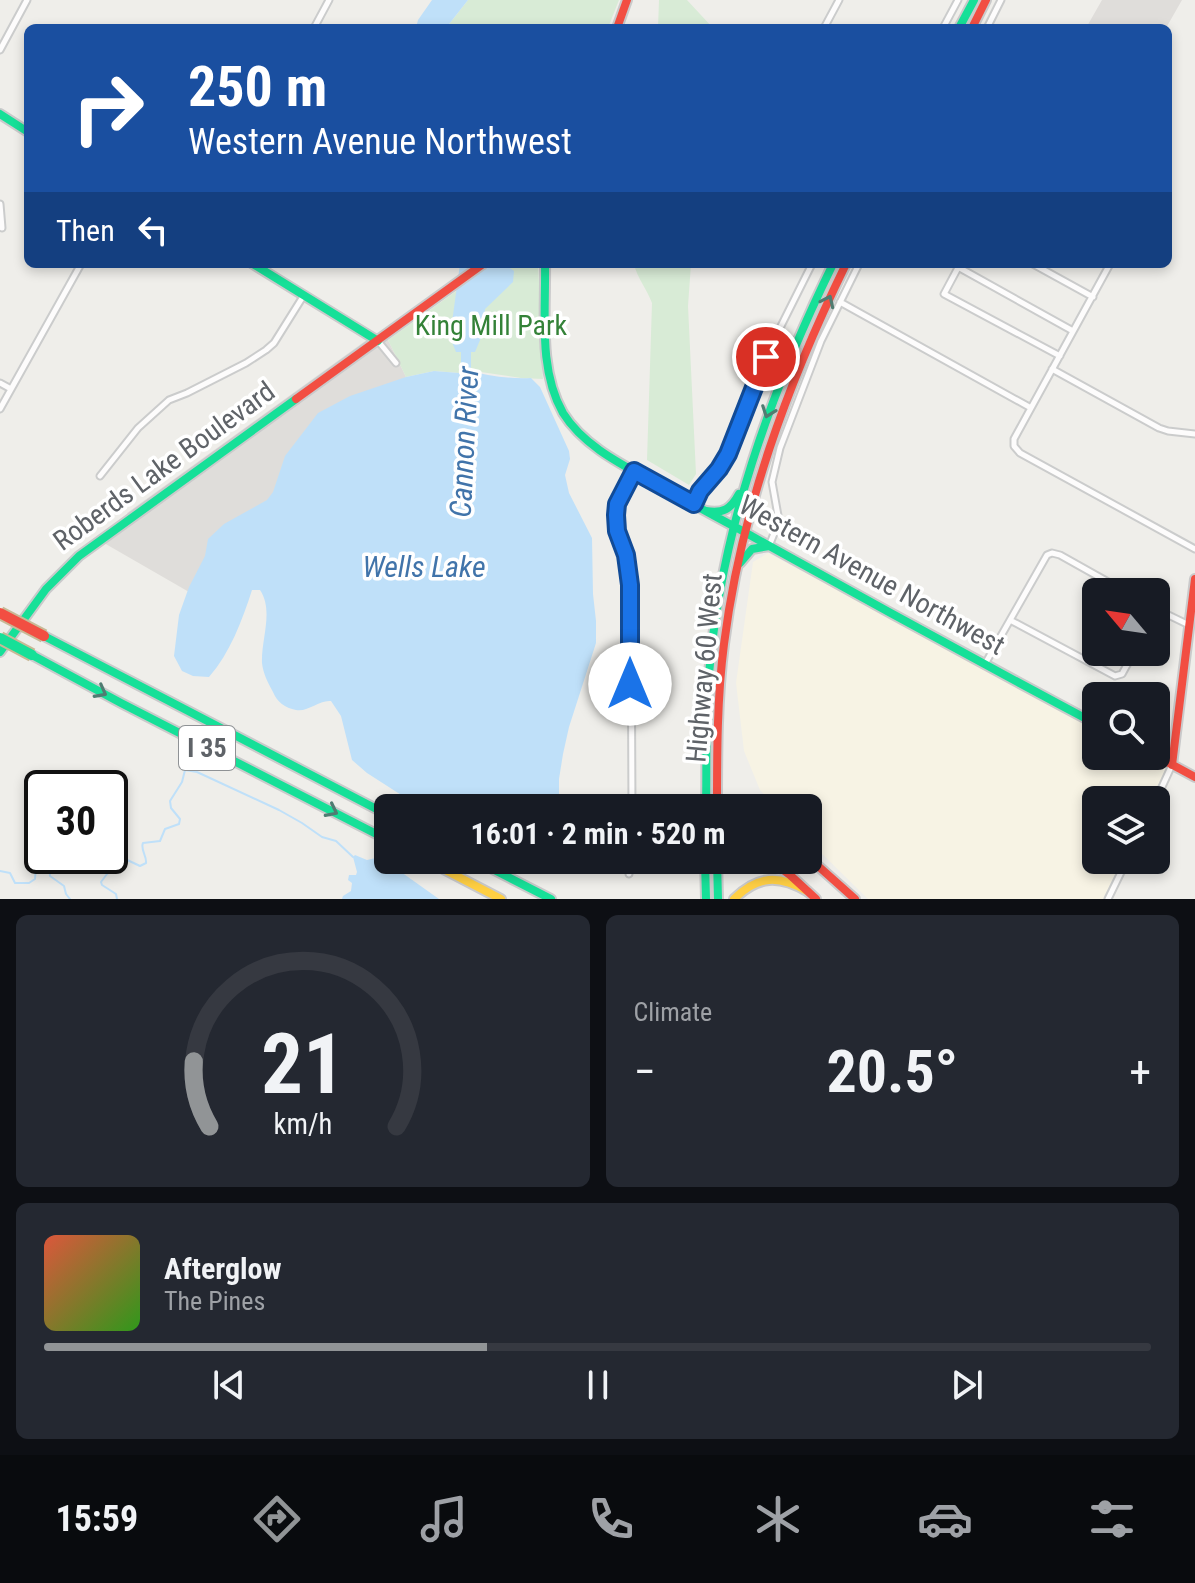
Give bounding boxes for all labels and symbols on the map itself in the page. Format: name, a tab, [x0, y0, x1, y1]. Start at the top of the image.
one-way arrow	[818, 295, 834, 309]
park label: King Mill Park	[415, 309, 568, 342]
pin	[732, 323, 800, 391]
water label: Cannon River	[443, 365, 485, 518]
street label: Roberds Lake Boulevard	[47, 375, 281, 557]
one-way arrow	[761, 404, 778, 418]
street label: Western Avenue Northwest	[733, 488, 1011, 662]
water label: Wells Lake	[362, 549, 486, 584]
street label: Highway 60 West	[679, 572, 729, 764]
north arrow	[1082, 578, 1170, 666]
position arrow	[588, 642, 672, 726]
one-way arrow	[92, 683, 107, 698]
road number: I 35	[179, 726, 235, 770]
speed limit sign: 30	[24, 770, 128, 874]
one-way arrow	[323, 802, 338, 817]

